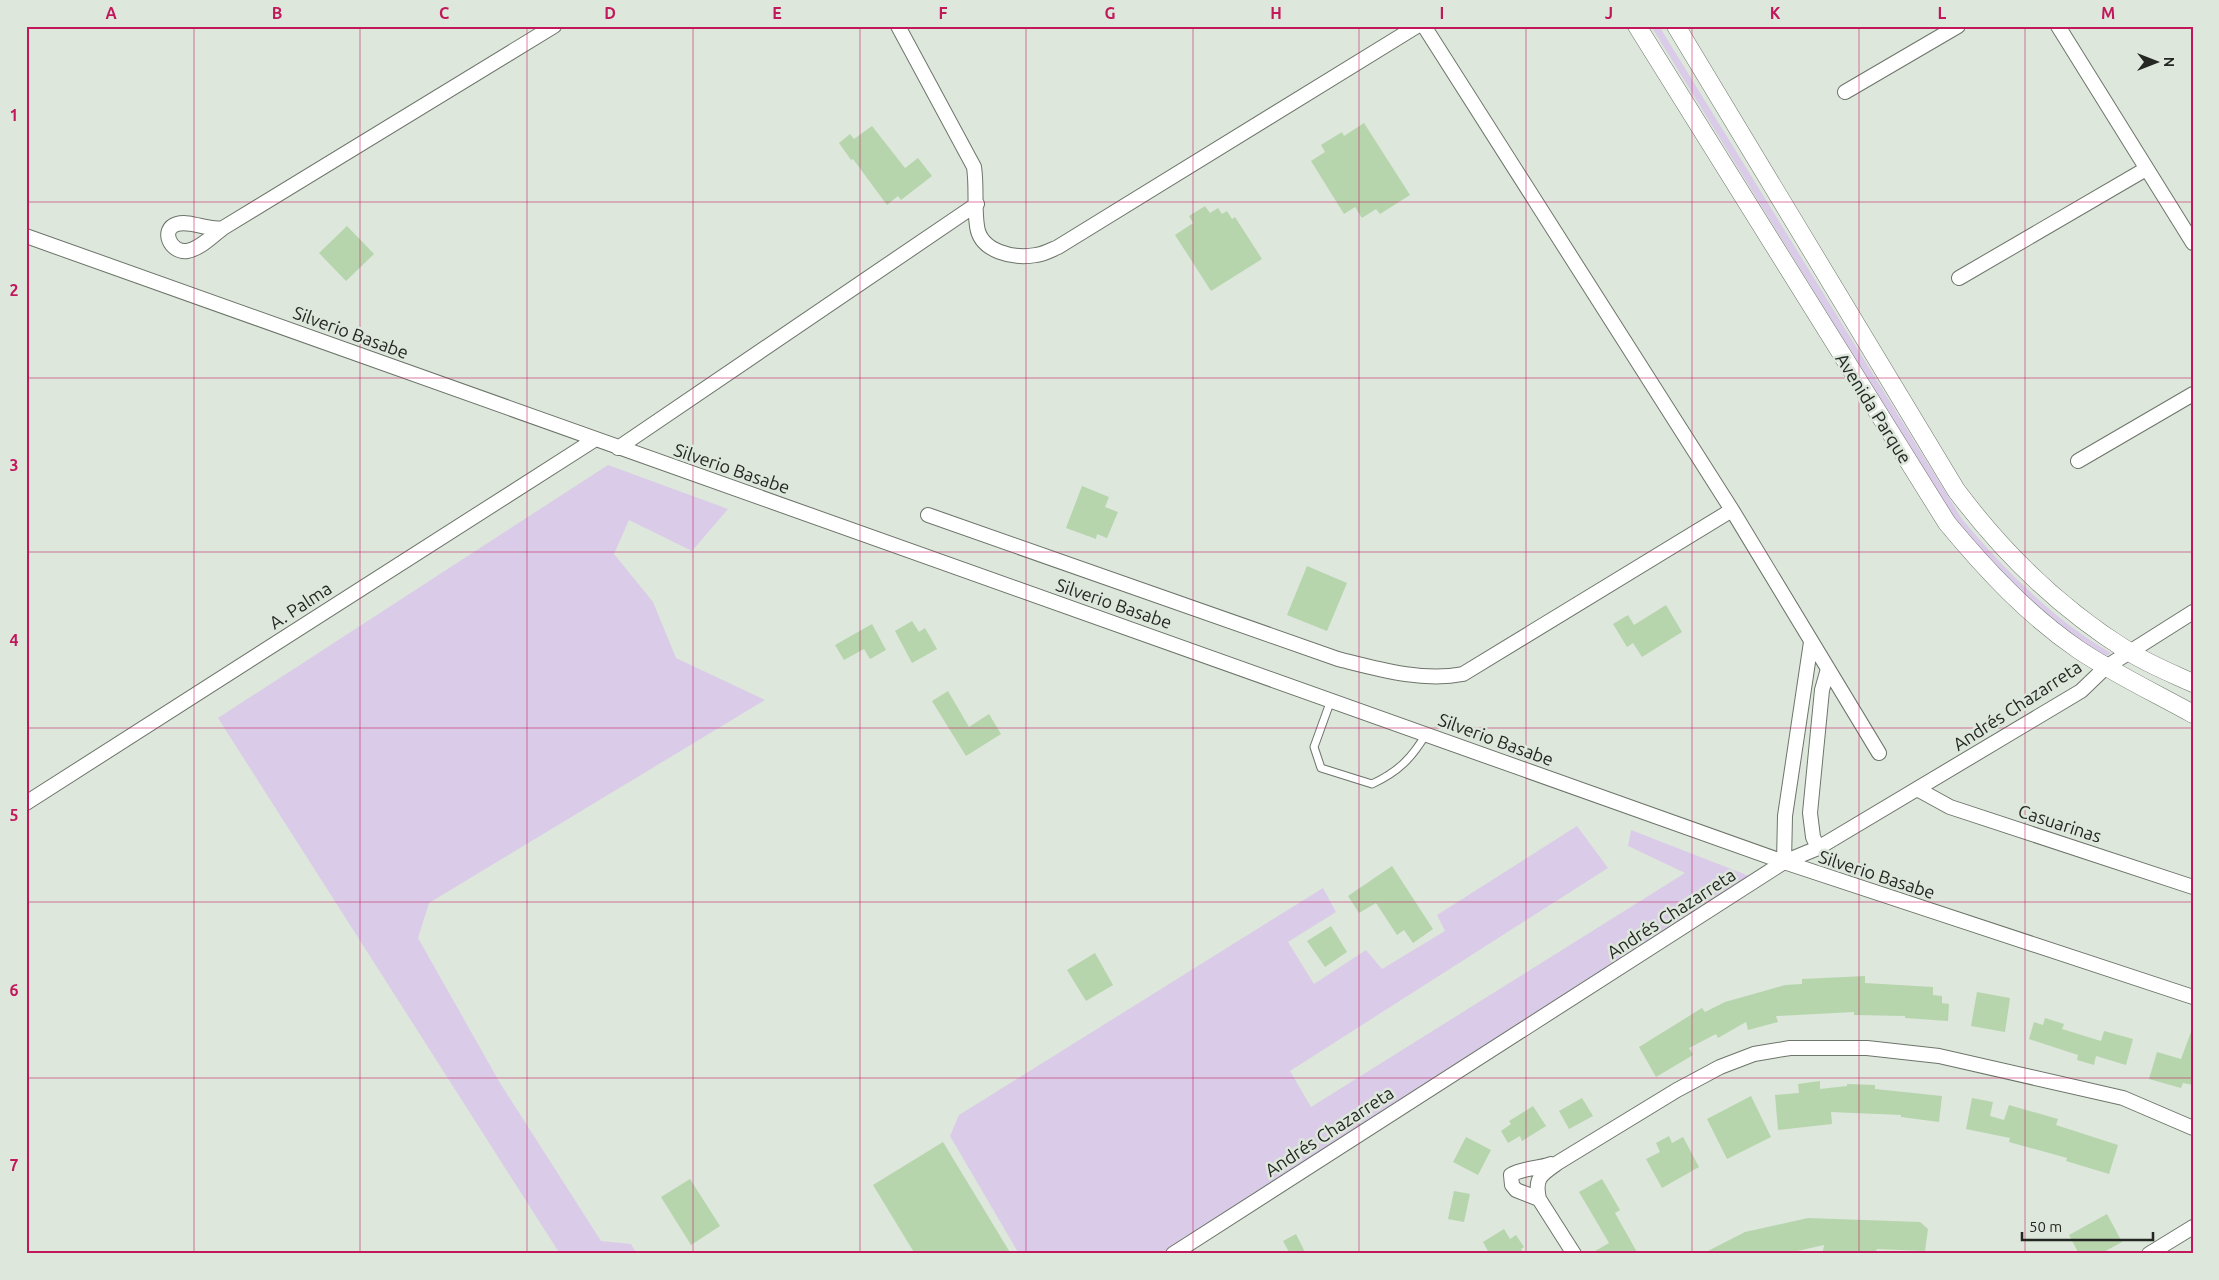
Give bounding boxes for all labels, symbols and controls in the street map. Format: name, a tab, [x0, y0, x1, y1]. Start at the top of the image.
text: A	[105, 4, 117, 22]
text: B	[272, 4, 282, 22]
text: C	[439, 4, 449, 22]
text: D	[604, 4, 616, 22]
text: E	[772, 4, 782, 22]
text: F	[939, 4, 948, 22]
text: G	[1104, 4, 1116, 22]
text: H	[1270, 4, 1282, 22]
text: I	[1440, 4, 1444, 22]
text: J	[1605, 4, 1613, 22]
text: K	[1770, 4, 1781, 22]
text: L	[1938, 4, 1947, 22]
text: M	[2101, 4, 2115, 22]
north arrow	[2132, 38, 2182, 88]
text: N	[2161, 57, 2177, 67]
text: 1	[9, 106, 19, 124]
text: 2	[9, 281, 19, 299]
street label: Silverio Basabe	[291, 302, 411, 362]
street label: Avenida Parque	[1832, 349, 1916, 467]
street label: Silverio Basabe	[671, 439, 793, 497]
text: 3	[9, 456, 19, 474]
street label: Silverio Basabe	[1053, 574, 1175, 632]
street label: A. Palma	[265, 578, 335, 632]
text: 4	[9, 631, 19, 649]
street label: Andrés Chazarreta	[1949, 656, 2085, 754]
street label: Silverio Basabe	[1436, 709, 1556, 769]
street label: Casuarinas	[2016, 800, 2104, 846]
text: 5	[9, 806, 19, 824]
street label: Silverio Basabe	[1816, 846, 1938, 902]
street label: Andrés Chazarreta	[1603, 864, 1739, 962]
text: 6	[9, 981, 19, 999]
street label: Andrés Chazarreta	[1261, 1082, 1397, 1180]
text: 7	[9, 1156, 19, 1174]
scale bar	[2022, 1210, 2153, 1242]
text: 50 m	[2029, 1218, 2062, 1235]

